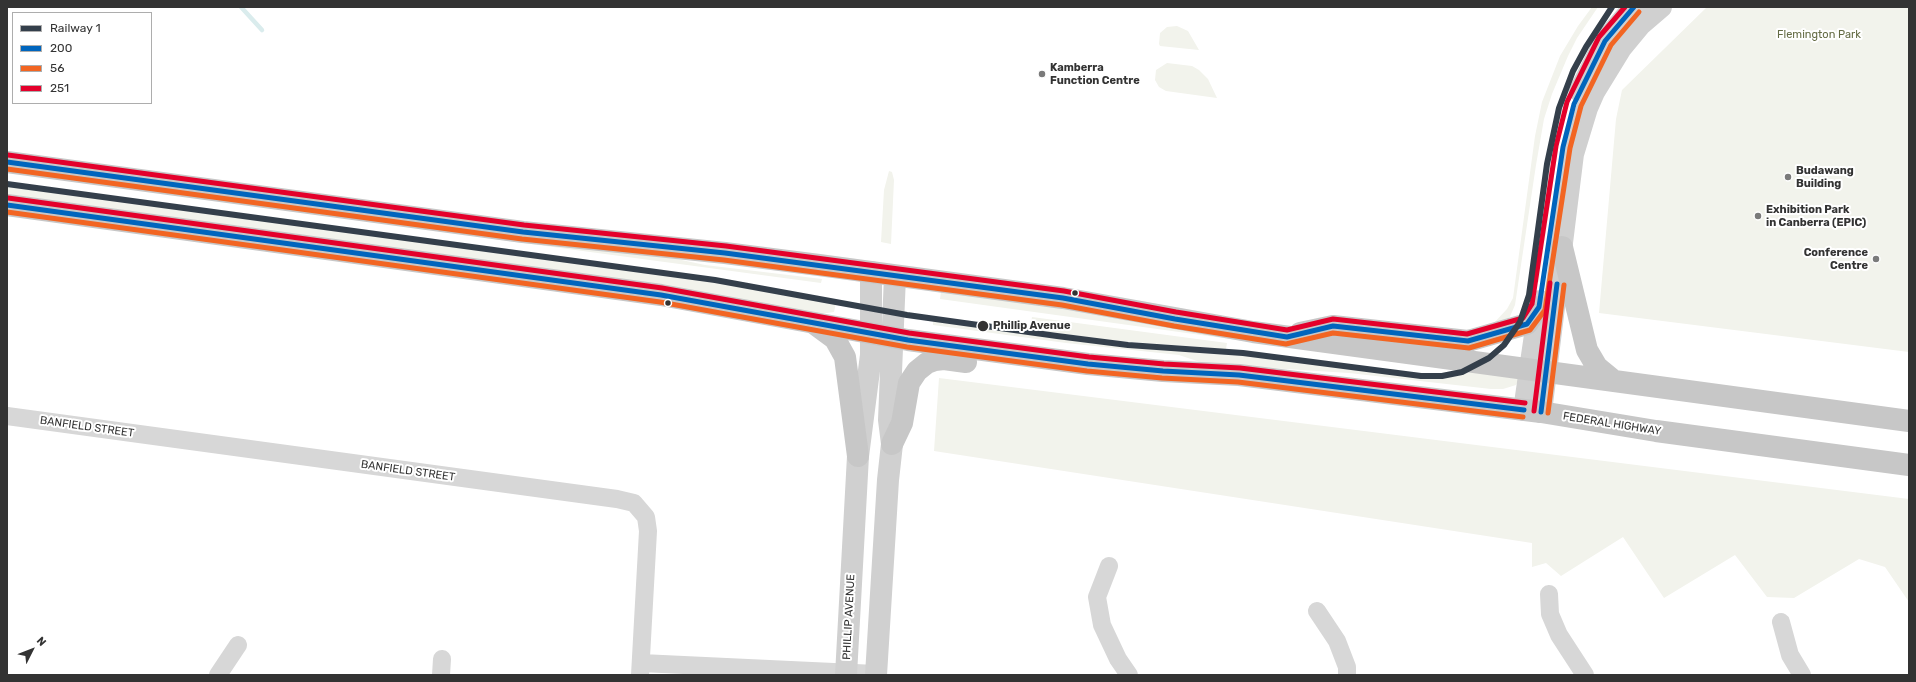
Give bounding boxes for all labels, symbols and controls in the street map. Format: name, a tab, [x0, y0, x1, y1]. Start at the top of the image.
legend	[12, 12, 152, 104]
text: Railway 1	[50, 21, 101, 35]
park label: Flemington Park	[1777, 28, 1861, 42]
text: 200	[50, 41, 72, 55]
text: 56	[50, 61, 64, 75]
place label: Kamberra Function Centre	[1050, 61, 1140, 87]
marker: Kamberra Function Centre	[1037, 69, 1047, 79]
text: 251	[50, 81, 69, 95]
place label: Budawang Building	[1796, 164, 1854, 190]
marker: Budawang Building	[1783, 172, 1793, 182]
place label: Exhibition Park in Canberra (EPIC)	[1766, 203, 1866, 229]
marker: Exhibition Park in Canberra (EPIC)	[1753, 211, 1763, 221]
place label: Conference Centre	[1804, 246, 1868, 272]
marker: Conference Centre	[1871, 254, 1881, 264]
unlabelled marker	[1070, 288, 1080, 298]
unlabelled marker	[663, 298, 673, 308]
marker: Phillip Avenue	[976, 319, 990, 333]
place label: Phillip Avenue	[993, 319, 1070, 333]
street label: FEDERAL HIGHWAY	[1562, 410, 1662, 438]
street label: BANFIELD STREET	[39, 414, 135, 440]
street label: BANFIELD STREET	[360, 458, 456, 484]
street label: PHILLIP AVENUE	[840, 574, 858, 660]
north arrow	[12, 630, 52, 670]
text: N	[34, 634, 49, 649]

